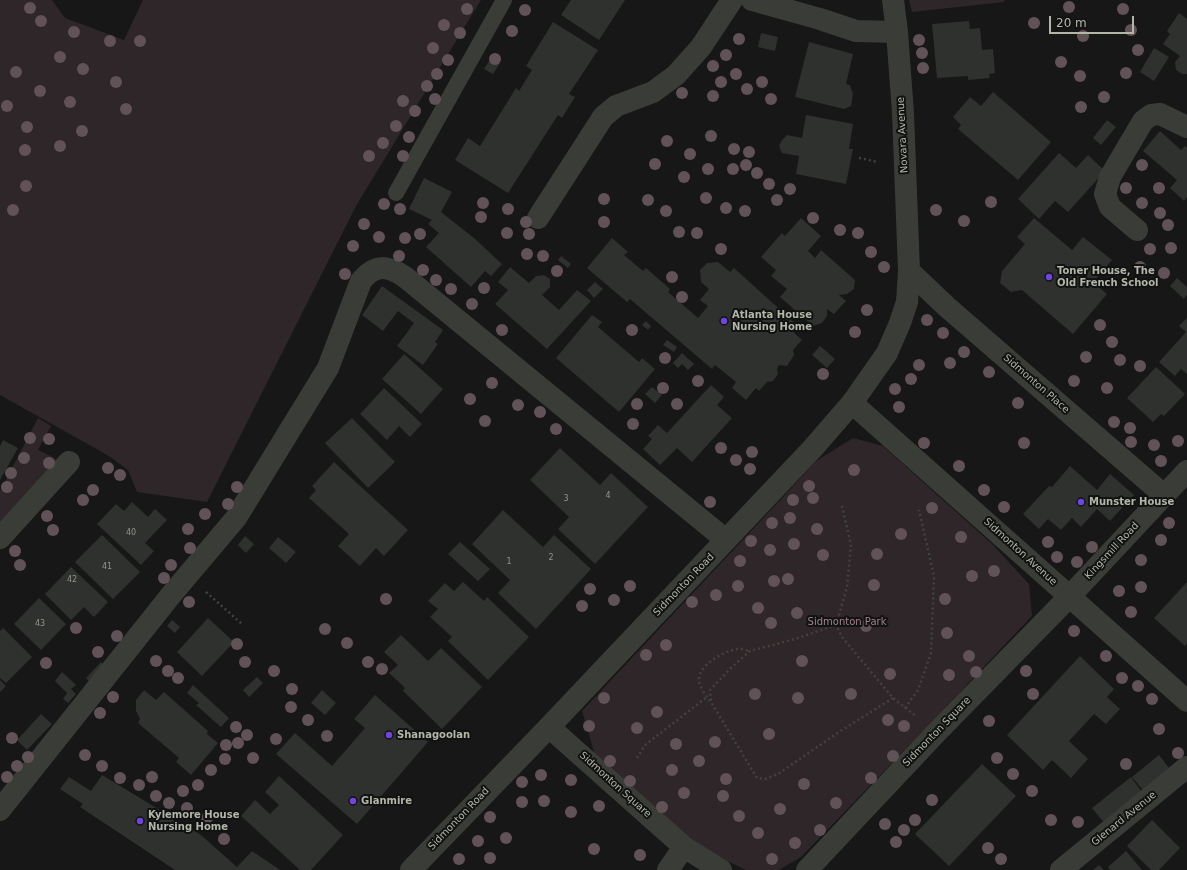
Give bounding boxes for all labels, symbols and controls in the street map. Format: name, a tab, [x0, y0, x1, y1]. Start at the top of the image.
scale bar	[1051, 8, 1136, 34]
text: 20 m	[1056, 16, 1087, 30]
street label: Novara Avenue	[895, 97, 911, 173]
place label: Toner House, The Old French School	[1057, 265, 1159, 288]
marker: Toner House, The Old French School	[1044, 272, 1054, 282]
place label: Atlanta House Nursing Home	[732, 309, 812, 332]
marker: Atlanta House Nursing Home	[719, 316, 729, 326]
street label: Sidmonton Place	[1000, 352, 1072, 416]
house number: 4	[605, 491, 611, 501]
house number: 3	[563, 494, 569, 504]
place label: Munster House	[1089, 496, 1174, 508]
marker: Munster House	[1076, 497, 1086, 507]
street label: Sidmonton Avenue	[981, 516, 1059, 588]
street label: Kingsmill Road	[1083, 520, 1141, 582]
house number: 40	[126, 528, 136, 538]
street label: Sidmonton Road	[651, 551, 717, 619]
house number: 2	[548, 553, 554, 563]
house number: 1	[506, 557, 512, 567]
house number: 41	[102, 562, 112, 572]
house number: 42	[67, 575, 77, 585]
park label: Sidmonton Park	[808, 616, 886, 628]
house number: 43	[35, 619, 45, 629]
street label: Sidmonton Square	[901, 695, 973, 769]
place label: Shanagoolan	[397, 729, 470, 741]
marker: Shanagoolan	[384, 730, 394, 740]
street label: Sidmonton Square	[577, 750, 653, 820]
street label: Sidmonton Road	[426, 785, 492, 853]
street label: Glenard Avenue	[1089, 789, 1159, 849]
place label: Glanmire	[361, 795, 412, 807]
marker: Glanmire	[348, 796, 358, 806]
place label: Kylemore House Nursing Home	[148, 809, 239, 832]
marker: Kylemore House Nursing Home	[135, 816, 145, 826]

